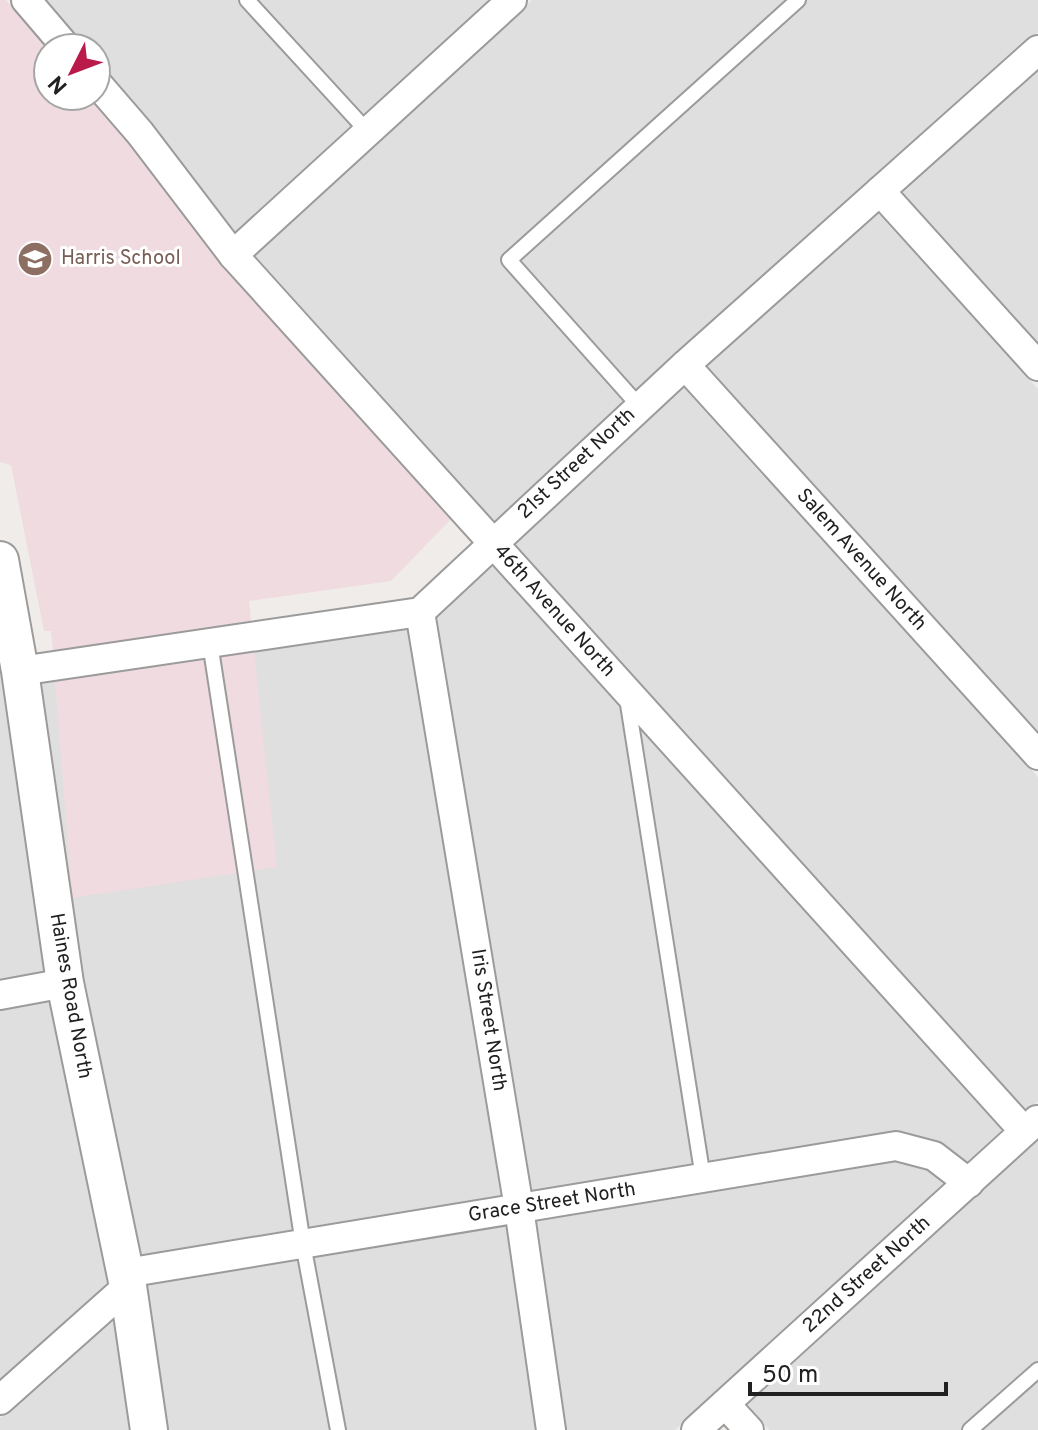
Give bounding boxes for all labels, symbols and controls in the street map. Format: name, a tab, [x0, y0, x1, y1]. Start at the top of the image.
north arrow	[32, 32, 112, 112]
text: N	[44, 69, 74, 99]
school or university icon: Harris School	[16, 240, 54, 278]
place label: Harris School	[61, 246, 181, 272]
street label: 21st Street North	[512, 403, 642, 525]
street label: Salem Avenue North	[790, 483, 932, 637]
street label: 46th Avenue North	[487, 539, 621, 683]
street label: Haines Road North	[43, 911, 97, 1081]
street label: Iris Street North	[464, 947, 512, 1093]
street label: Grace Street North	[466, 1177, 638, 1229]
street label: 22nd Street North	[798, 1211, 936, 1339]
scale bar	[750, 1346, 946, 1396]
text: 50 m	[762, 1361, 818, 1391]

